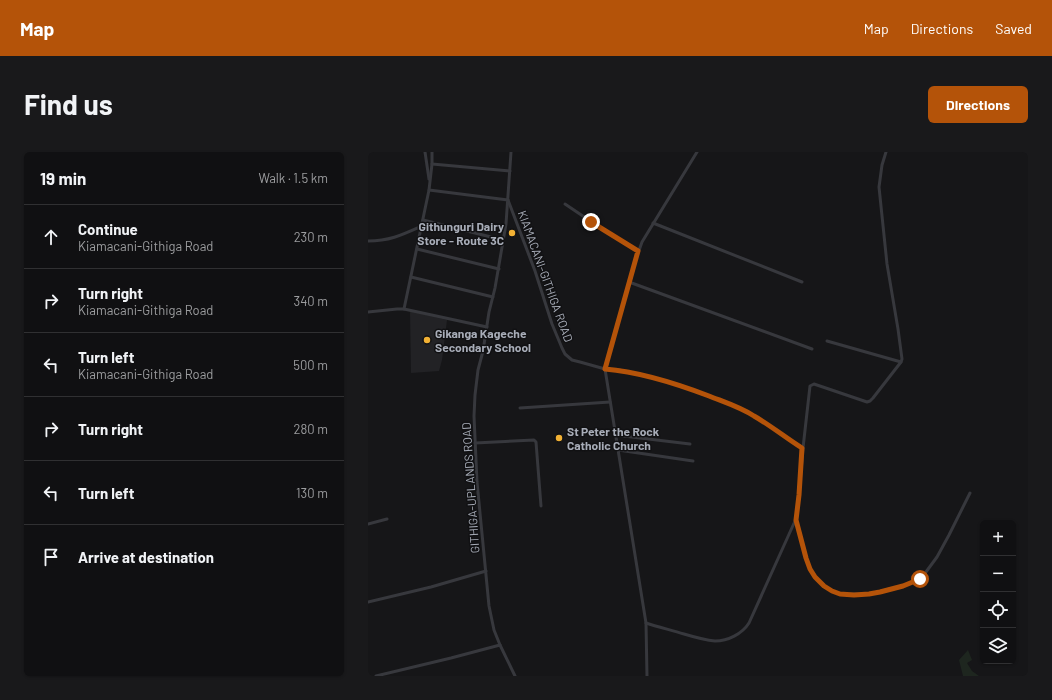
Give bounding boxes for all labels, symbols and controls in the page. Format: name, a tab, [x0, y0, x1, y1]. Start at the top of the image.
text: Map	[20, 17, 54, 40]
text: Map	[864, 20, 889, 37]
text: Directions	[911, 20, 973, 37]
text: Saved	[995, 20, 1032, 37]
button: Directions	[928, 86, 1028, 123]
text: Find us	[24, 87, 113, 121]
text: 19 min	[40, 168, 86, 188]
text: Walk · 1.5 km	[258, 170, 328, 186]
street label: KIAMACANI-GITHIGA ROAD	[516, 208, 576, 344]
route end	[582, 213, 600, 231]
place label: Githunguri Dairy Store - Route 3C	[417, 219, 504, 247]
text: Continue	[78, 220, 138, 238]
icon: ahead	[40, 226, 62, 248]
marker: Githunguri Dairy Store - Route 3C	[507, 228, 517, 238]
text: 230 m	[294, 229, 328, 245]
text: Kiamacani-Githiga Road	[78, 238, 213, 254]
text: Turn right	[78, 284, 143, 302]
icon: right	[40, 290, 62, 312]
text: 340 m	[293, 293, 328, 309]
text: Kiamacani-Githiga Road	[78, 302, 213, 318]
place label: Gikanga Kageche Secondary School	[435, 326, 531, 354]
marker: Gikanga Kageche Secondary School	[422, 335, 432, 345]
text: Turn left	[78, 348, 134, 366]
icon: left	[40, 354, 62, 376]
text: 500 m	[293, 357, 328, 373]
text: Kiamacani-Githiga Road	[78, 366, 213, 382]
icon: right	[40, 418, 62, 440]
text: Turn right	[78, 420, 143, 438]
text: 280 m	[294, 421, 328, 437]
street label: GITHIGA-UPLANDS ROAD	[458, 422, 482, 554]
place label: St Peter the Rock Catholic Church	[567, 424, 660, 452]
marker: St Peter the Rock Catholic Church	[554, 433, 564, 443]
icon: left	[40, 482, 62, 504]
text: Turn left	[78, 484, 134, 502]
text: 130 m	[296, 485, 328, 501]
map controls	[980, 520, 1016, 664]
button: +	[980, 520, 1016, 556]
icon: arrive	[40, 546, 62, 568]
text: Arrive at destination	[78, 548, 214, 566]
button: −	[980, 556, 1016, 592]
route start	[911, 570, 929, 588]
button: locate	[980, 592, 1016, 628]
button: layers	[980, 628, 1016, 664]

